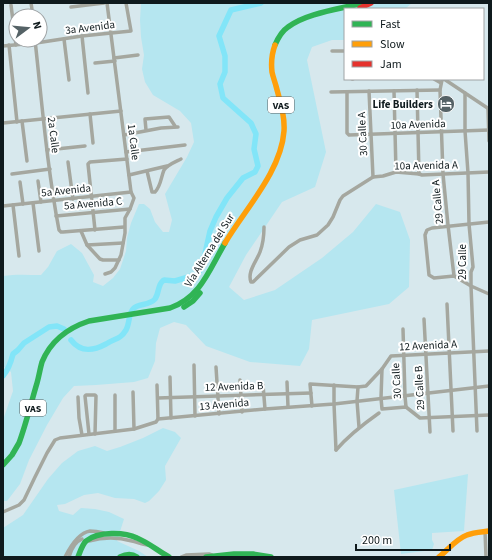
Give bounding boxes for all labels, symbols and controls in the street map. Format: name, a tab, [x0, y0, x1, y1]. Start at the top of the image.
north arrow	[8, 8, 48, 48]
legend	[344, 8, 484, 80]
text: Fast	[380, 16, 400, 33]
street label: 3a Avenida	[64, 17, 116, 38]
text: N	[29, 20, 45, 31]
text: Slow	[380, 36, 405, 53]
text: Jam	[380, 56, 402, 73]
hotel icon: Life Builders	[436, 94, 456, 114]
road number: VAS	[268, 97, 294, 113]
place label: Life Builders	[372, 97, 433, 112]
street label: 30 Calle A	[354, 111, 371, 156]
street label: 2a Calle	[44, 116, 63, 154]
street label: 10a Avenida	[390, 116, 446, 133]
street label: 1a Calle	[124, 123, 143, 161]
street label: 10a Avenida A	[394, 157, 458, 174]
street label: 29 Calle A	[428, 179, 447, 225]
street label: 5a Avenida	[40, 180, 92, 201]
street label: 5a Avenida C	[63, 193, 123, 214]
street label: Vía Alterna del Sur	[181, 211, 238, 290]
street label: 29 Calle	[455, 243, 470, 280]
street label: 12 Avenida A	[399, 336, 457, 355]
street label: 30 Calle	[388, 362, 405, 399]
street label: 29 Calle B	[411, 365, 428, 411]
street label: 12 Avenida B	[204, 378, 264, 395]
street label: 13 Avenida	[199, 395, 250, 414]
road number: VAS	[20, 400, 46, 416]
scale bar	[356, 526, 450, 552]
text: 200 m	[362, 532, 392, 549]

